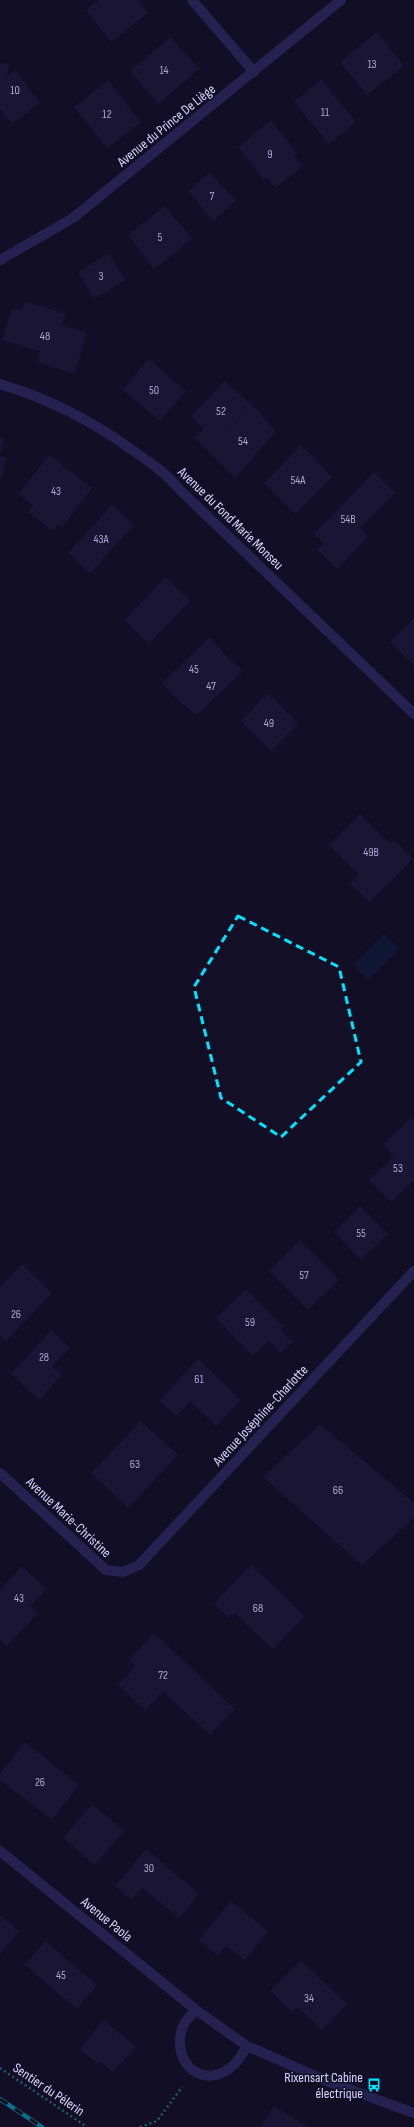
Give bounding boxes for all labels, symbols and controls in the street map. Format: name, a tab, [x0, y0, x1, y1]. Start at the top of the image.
house number: 13	[367, 57, 377, 72]
house number: 14	[159, 63, 169, 78]
street label: Avenue du Prince De Liège	[113, 81, 219, 171]
house number: 10	[10, 83, 20, 98]
house number: 11	[321, 105, 330, 120]
house number: 12	[102, 107, 112, 122]
house number: 9	[267, 147, 273, 162]
house number: 7	[210, 189, 215, 204]
house number: 5	[158, 230, 163, 245]
house number: 3	[98, 269, 104, 284]
house number: 48	[40, 329, 50, 344]
house number: 50	[149, 383, 159, 398]
house number: 52	[216, 404, 226, 419]
house number: 54	[238, 434, 248, 449]
street label: Avenue du Fond Marie Monseu	[174, 463, 287, 573]
house number: 54A	[290, 473, 306, 488]
house number: 43	[51, 484, 61, 499]
house number: 54B	[340, 512, 356, 527]
house number: 43A	[93, 532, 109, 547]
house number: 45	[189, 662, 199, 677]
house number: 47	[206, 679, 216, 694]
house number: 49	[264, 716, 274, 731]
house number: 49B	[363, 845, 379, 860]
house number: 53	[393, 1161, 403, 1176]
house number: 55	[356, 1226, 366, 1241]
house number: 57	[299, 1268, 309, 1283]
house number: 26	[11, 1307, 21, 1322]
house number: 59	[245, 1315, 255, 1330]
house number: 28	[39, 1350, 49, 1365]
street label: Avenue Joséphine-Charlotte	[209, 1361, 311, 1470]
house number: 61	[194, 1372, 205, 1387]
house number: 63	[130, 1457, 140, 1472]
street label: Avenue Marie-Christine	[22, 1473, 115, 1561]
house number: 66	[333, 1483, 343, 1498]
house number: 43	[14, 1591, 24, 1606]
house number: 68	[253, 1601, 263, 1616]
house number: 72	[158, 1668, 168, 1683]
house number: 26	[35, 1775, 45, 1790]
house number: 30	[144, 1861, 154, 1876]
street label: Avenue Paola	[77, 1893, 136, 1945]
house number: 45	[56, 1968, 66, 1983]
house number: 34	[304, 1991, 314, 2006]
street label: Sentier du Pélerin	[10, 2059, 88, 2120]
place label: Rixensart Cabine électrique	[284, 2069, 363, 2102]
bus stop icon: Rixensart Cabine électrique	[366, 2077, 382, 2093]

